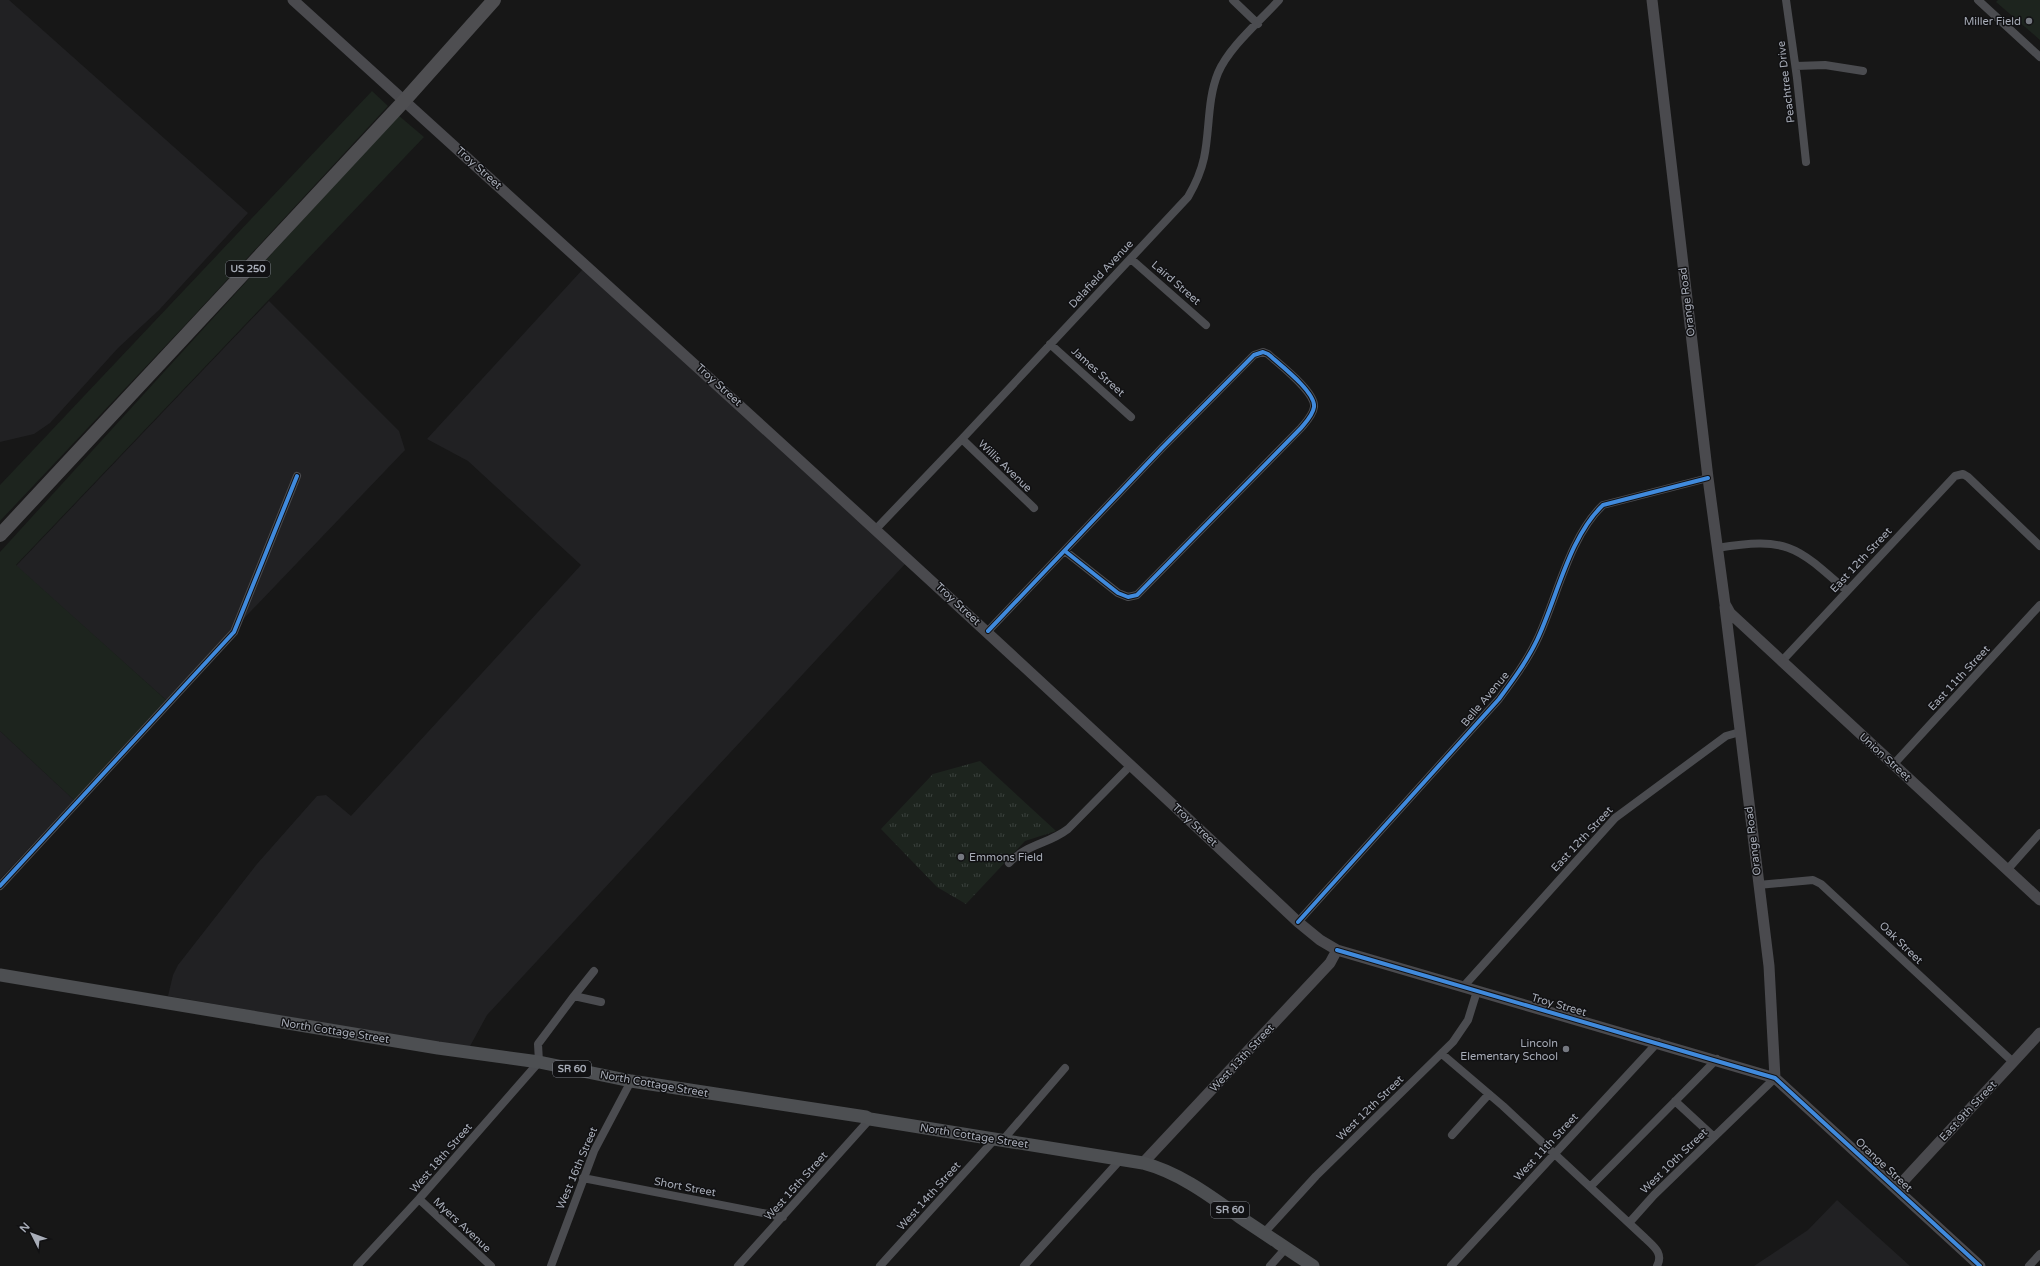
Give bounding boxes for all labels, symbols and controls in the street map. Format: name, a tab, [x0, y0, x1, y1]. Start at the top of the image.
place label: Miller Field	[1964, 15, 2021, 28]
marker: Miller Field	[2024, 16, 2034, 26]
street label: Peachtree Drive	[1775, 40, 1797, 124]
street label: Troy Street	[454, 144, 504, 192]
street label: Delafield Avenue	[1066, 237, 1136, 311]
street label: Laird Street	[1149, 258, 1203, 308]
road number: US 250	[226, 261, 270, 277]
street label: Orange Road	[1676, 267, 1698, 337]
street label: James Street	[1069, 345, 1127, 399]
street label: Troy Street	[694, 361, 744, 409]
street label: Willis Avenue	[975, 437, 1035, 495]
street label: East 12th Street	[1827, 525, 1895, 595]
street label: Troy Street	[933, 580, 983, 628]
street label: East 11th Street	[1925, 643, 1993, 713]
street label: Belle Avenue	[1458, 669, 1512, 729]
street label: Union Street	[1856, 730, 1914, 784]
street label: Troy Street	[1170, 801, 1220, 849]
street label: East 12th Street	[1548, 804, 1616, 874]
street label: Orange Road	[1742, 806, 1764, 876]
place label: Emmons Field	[969, 851, 1043, 864]
marker: Emmons Field	[956, 852, 966, 862]
street label: Oak Street	[1877, 919, 1925, 967]
street label: Troy Street	[1530, 991, 1588, 1019]
street label: North Cottage Street	[280, 1016, 390, 1046]
street label: West 13th Street	[1207, 1021, 1277, 1095]
place label: Lincoln Elementary School	[1460, 1037, 1558, 1063]
marker: Lincoln Elementary School	[1561, 1044, 1571, 1054]
road number: SR 60	[553, 1061, 591, 1077]
street label: North Cottage Street	[599, 1068, 709, 1100]
street label: West 12th Street	[1334, 1073, 1406, 1143]
street label: East 9th Street	[1937, 1078, 1999, 1144]
street label: West 11th Street	[1511, 1110, 1581, 1184]
street label: West 18th Street	[407, 1120, 475, 1196]
street label: North Cottage Street	[919, 1121, 1029, 1151]
street label: West 16th Street	[554, 1125, 600, 1211]
street label: West 10th Street	[1638, 1126, 1710, 1196]
street label: Orange Street	[1853, 1135, 1915, 1195]
street label: West 15th Street	[762, 1149, 830, 1223]
street label: West 14th Street	[895, 1159, 963, 1233]
street label: Short Street	[653, 1175, 717, 1199]
street label: Myers Avenue	[430, 1195, 494, 1255]
road number: SR 60	[1211, 1202, 1249, 1218]
north arrow	[12, 1214, 52, 1254]
text: N	[17, 1220, 33, 1235]

